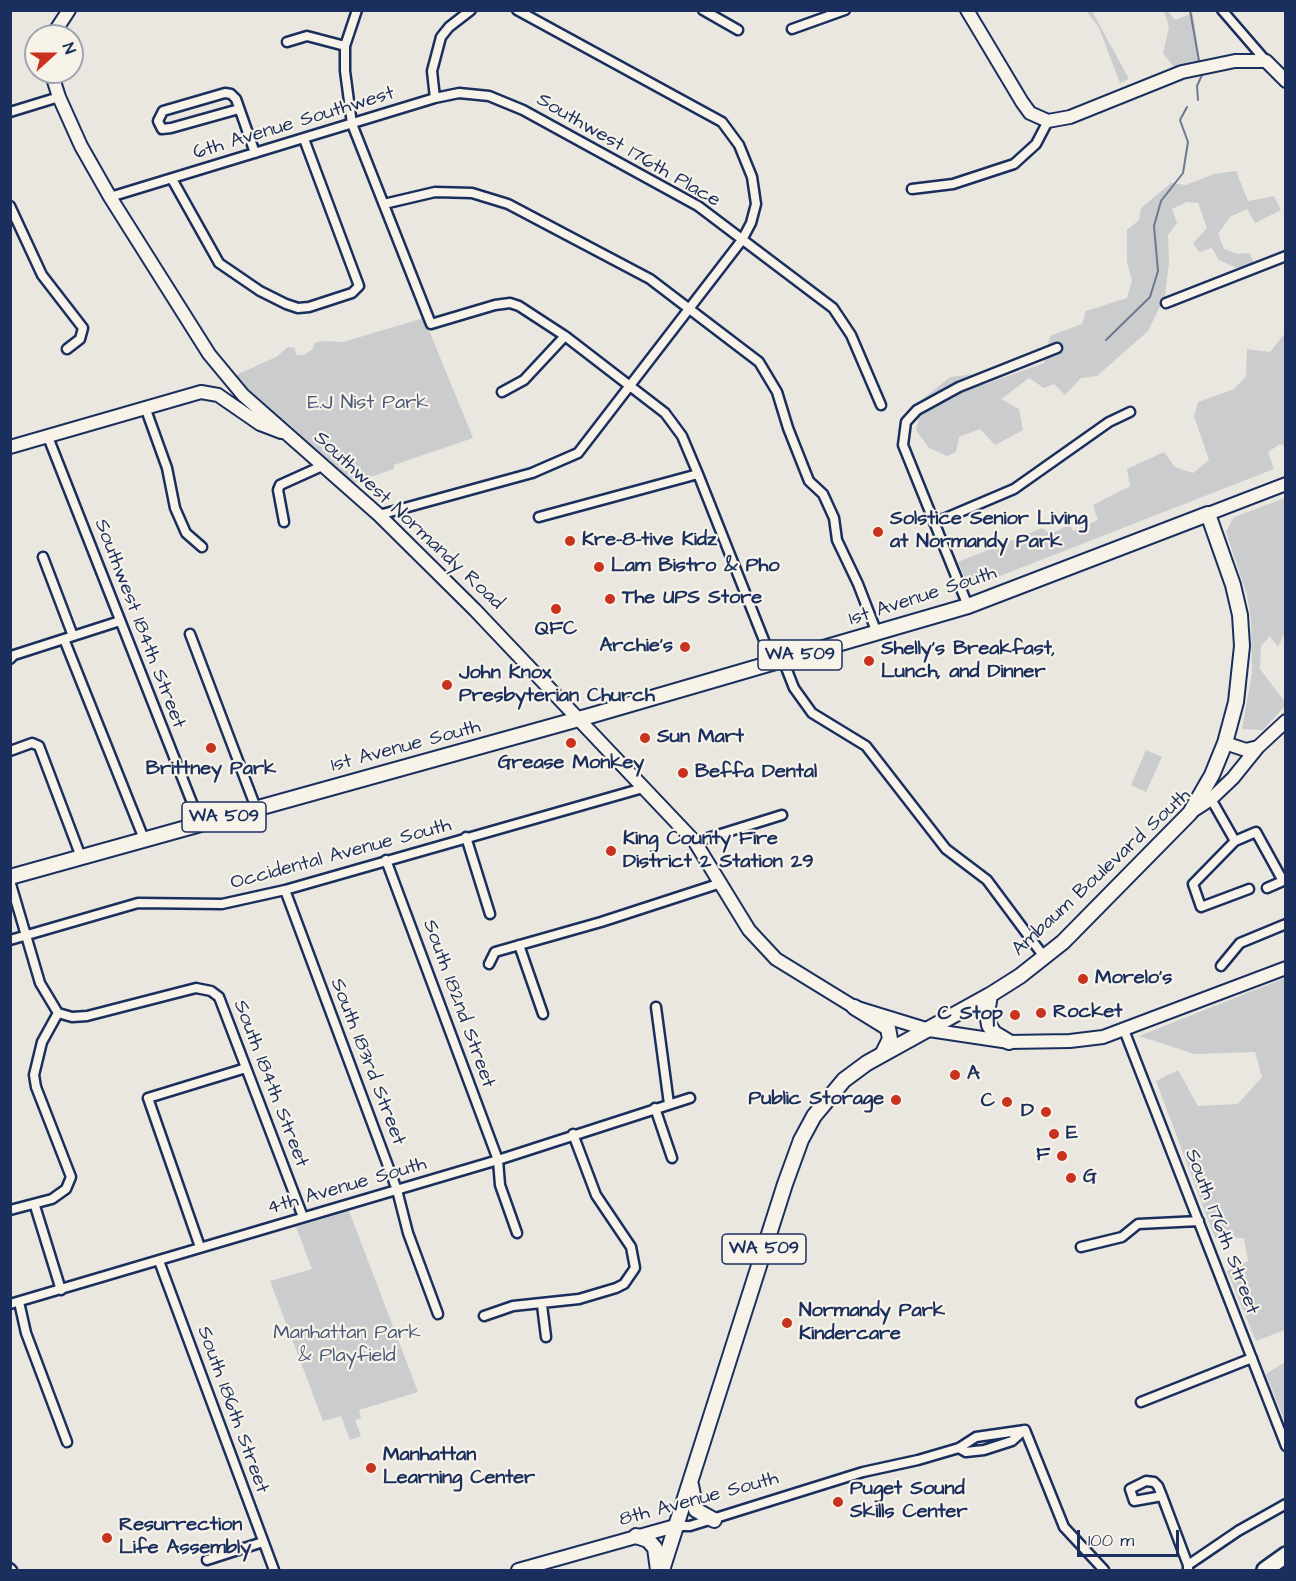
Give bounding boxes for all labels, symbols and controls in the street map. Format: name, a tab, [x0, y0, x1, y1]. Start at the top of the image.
north arrow	[24, 24, 84, 84]
text: N	[57, 40, 81, 57]
street label: 6th Avenue Southwest	[191, 82, 397, 166]
street label: Southwest 176th Place	[532, 89, 724, 213]
park label: E.J Nist Park	[307, 392, 429, 416]
street label: Southwest Normandy Road	[308, 427, 508, 615]
place label: Solstice Senior Living at Normandy Park	[890, 508, 1087, 555]
street label: Southwest 184th Street	[88, 516, 190, 732]
marker: Solstice Senior Living at Normandy Park	[871, 525, 885, 539]
place label: Kre-8-tive Kidz	[582, 529, 717, 553]
marker: Kre-8-tive Kidz	[563, 534, 577, 548]
place label: Lam Bistro & Pho	[611, 555, 780, 579]
marker: Lam Bistro & Pho	[592, 560, 606, 574]
street label: 1st Avenue South	[846, 562, 1000, 632]
place label: The UPS Store	[622, 587, 762, 611]
marker: The UPS Store	[603, 592, 617, 606]
marker: QFC	[549, 602, 563, 616]
place label: QFC	[535, 618, 577, 642]
place label: Archie's	[599, 635, 673, 659]
place label: Shelly's Breakfast, Lunch, and Dinner	[881, 638, 1055, 685]
marker: Archie's	[678, 640, 692, 654]
road number: WA 509	[758, 640, 842, 670]
marker: Shelly's Breakfast, Lunch, and Dinner	[862, 654, 876, 668]
place label: John Knox Presbyterian Church	[459, 662, 655, 709]
marker: John Knox Presbyterian Church	[440, 678, 454, 692]
street label: 1st Avenue South	[329, 715, 483, 779]
place label: Sun Mart	[657, 726, 744, 750]
marker: Sun Mart	[638, 731, 652, 745]
marker: Grease Monkey	[564, 736, 578, 750]
marker: Brittney Park	[204, 741, 218, 755]
place label: Grease Monkey	[498, 752, 644, 776]
place label: Brittney Park	[146, 758, 276, 782]
place label: Beffa Dental	[695, 761, 817, 785]
marker: Beffa Dental	[676, 766, 690, 780]
street label: Ambaum Boulevard South	[1008, 784, 1196, 962]
road number: WA 509	[182, 802, 266, 832]
street label: Occidental Avenue South	[228, 814, 454, 896]
place label: King County Fire District 2 Station 29	[623, 828, 814, 875]
marker: King County Fire District 2 Station 29	[604, 844, 618, 858]
street label: South 182nd Street	[416, 917, 500, 1091]
place label: Morelo's	[1095, 967, 1172, 991]
marker: Morelo's	[1076, 972, 1090, 986]
street label: South 183rd Street	[324, 975, 410, 1149]
street label: South 184th Street	[227, 997, 313, 1171]
place label: Rocket	[1053, 1001, 1122, 1025]
place label: C Stop	[938, 1003, 1003, 1027]
marker: Rocket	[1034, 1006, 1048, 1020]
marker: C Stop	[1008, 1008, 1022, 1022]
place label: A	[967, 1063, 980, 1087]
marker: A	[948, 1068, 962, 1082]
place label: Public Storage	[748, 1088, 884, 1112]
place label: C	[981, 1090, 995, 1114]
marker: Public Storage	[889, 1093, 903, 1107]
marker: C	[1000, 1095, 1014, 1109]
place label: D	[1021, 1100, 1034, 1124]
marker: D	[1039, 1105, 1053, 1119]
place label: E	[1066, 1122, 1078, 1146]
marker: E	[1047, 1127, 1061, 1141]
place label: F	[1036, 1144, 1050, 1168]
street label: South 176th Street	[1178, 1146, 1264, 1318]
marker: F	[1055, 1149, 1069, 1163]
street label: 4th Avenue South	[264, 1153, 430, 1221]
place label: G	[1083, 1166, 1097, 1190]
marker: G	[1064, 1171, 1078, 1185]
road number: WA 509	[722, 1234, 806, 1264]
place label: Normandy Park Kindercare	[799, 1300, 945, 1347]
marker: Normandy Park Kindercare	[780, 1316, 794, 1330]
park label: Manhattan Park & Playfield	[273, 1322, 421, 1369]
street label: South 186th Street	[191, 1323, 273, 1497]
place label: Manhattan Learning Center	[383, 1444, 535, 1491]
marker: Manhattan Learning Center	[364, 1461, 378, 1475]
street label: 8th Avenue South	[617, 1467, 781, 1533]
place label: Puget Sound Skills Center	[850, 1478, 967, 1525]
marker: Puget Sound Skills Center	[831, 1495, 845, 1509]
place label: Resurrection Life Assembly	[119, 1514, 251, 1561]
scale bar	[1080, 1518, 1182, 1556]
text: 100 m	[1088, 1528, 1134, 1553]
marker: Resurrection Life Assembly	[100, 1531, 114, 1545]

